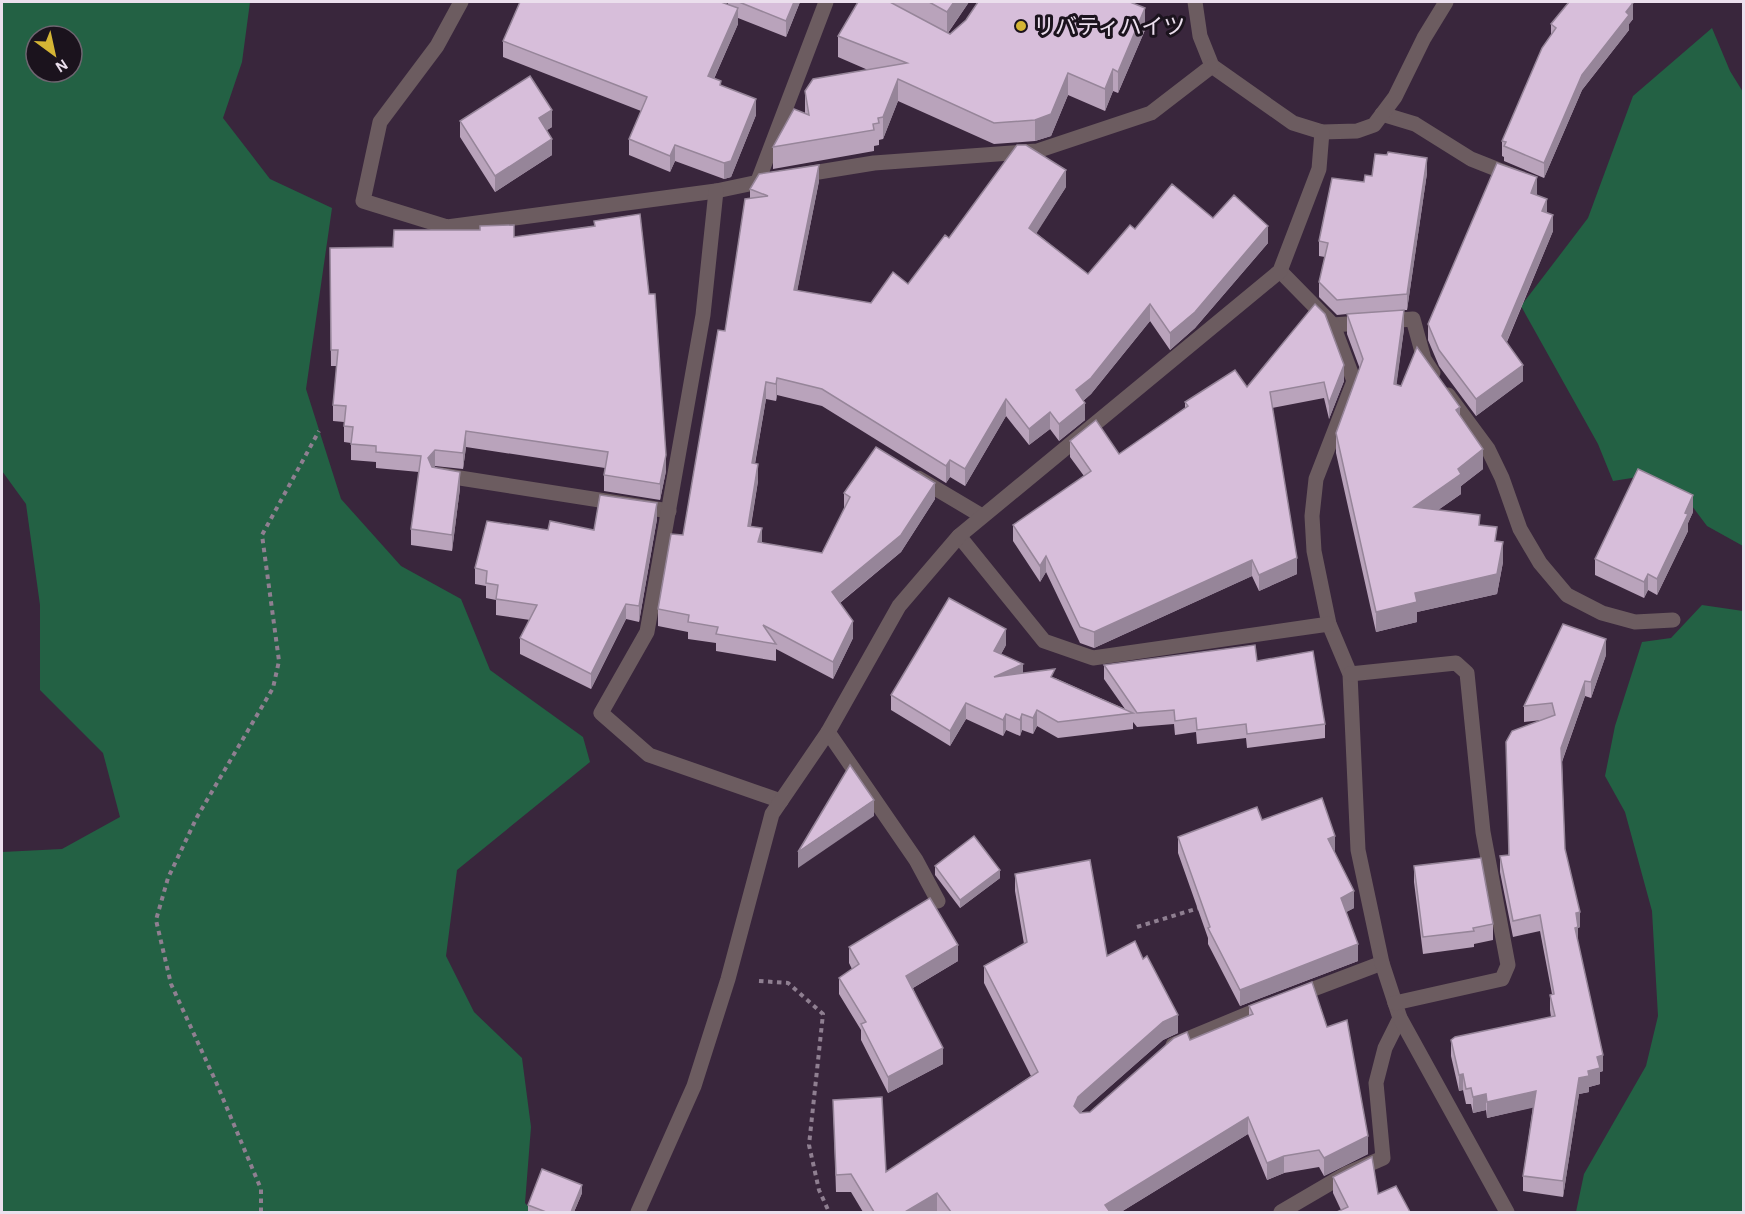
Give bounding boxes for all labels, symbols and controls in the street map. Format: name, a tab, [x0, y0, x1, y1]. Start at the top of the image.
place label: リバティハイツ	[1033, 15, 1185, 38]
marker: リバティハイツ	[1014, 19, 1028, 33]
north arrow	[24, 24, 84, 84]
text: N	[53, 56, 71, 75]

